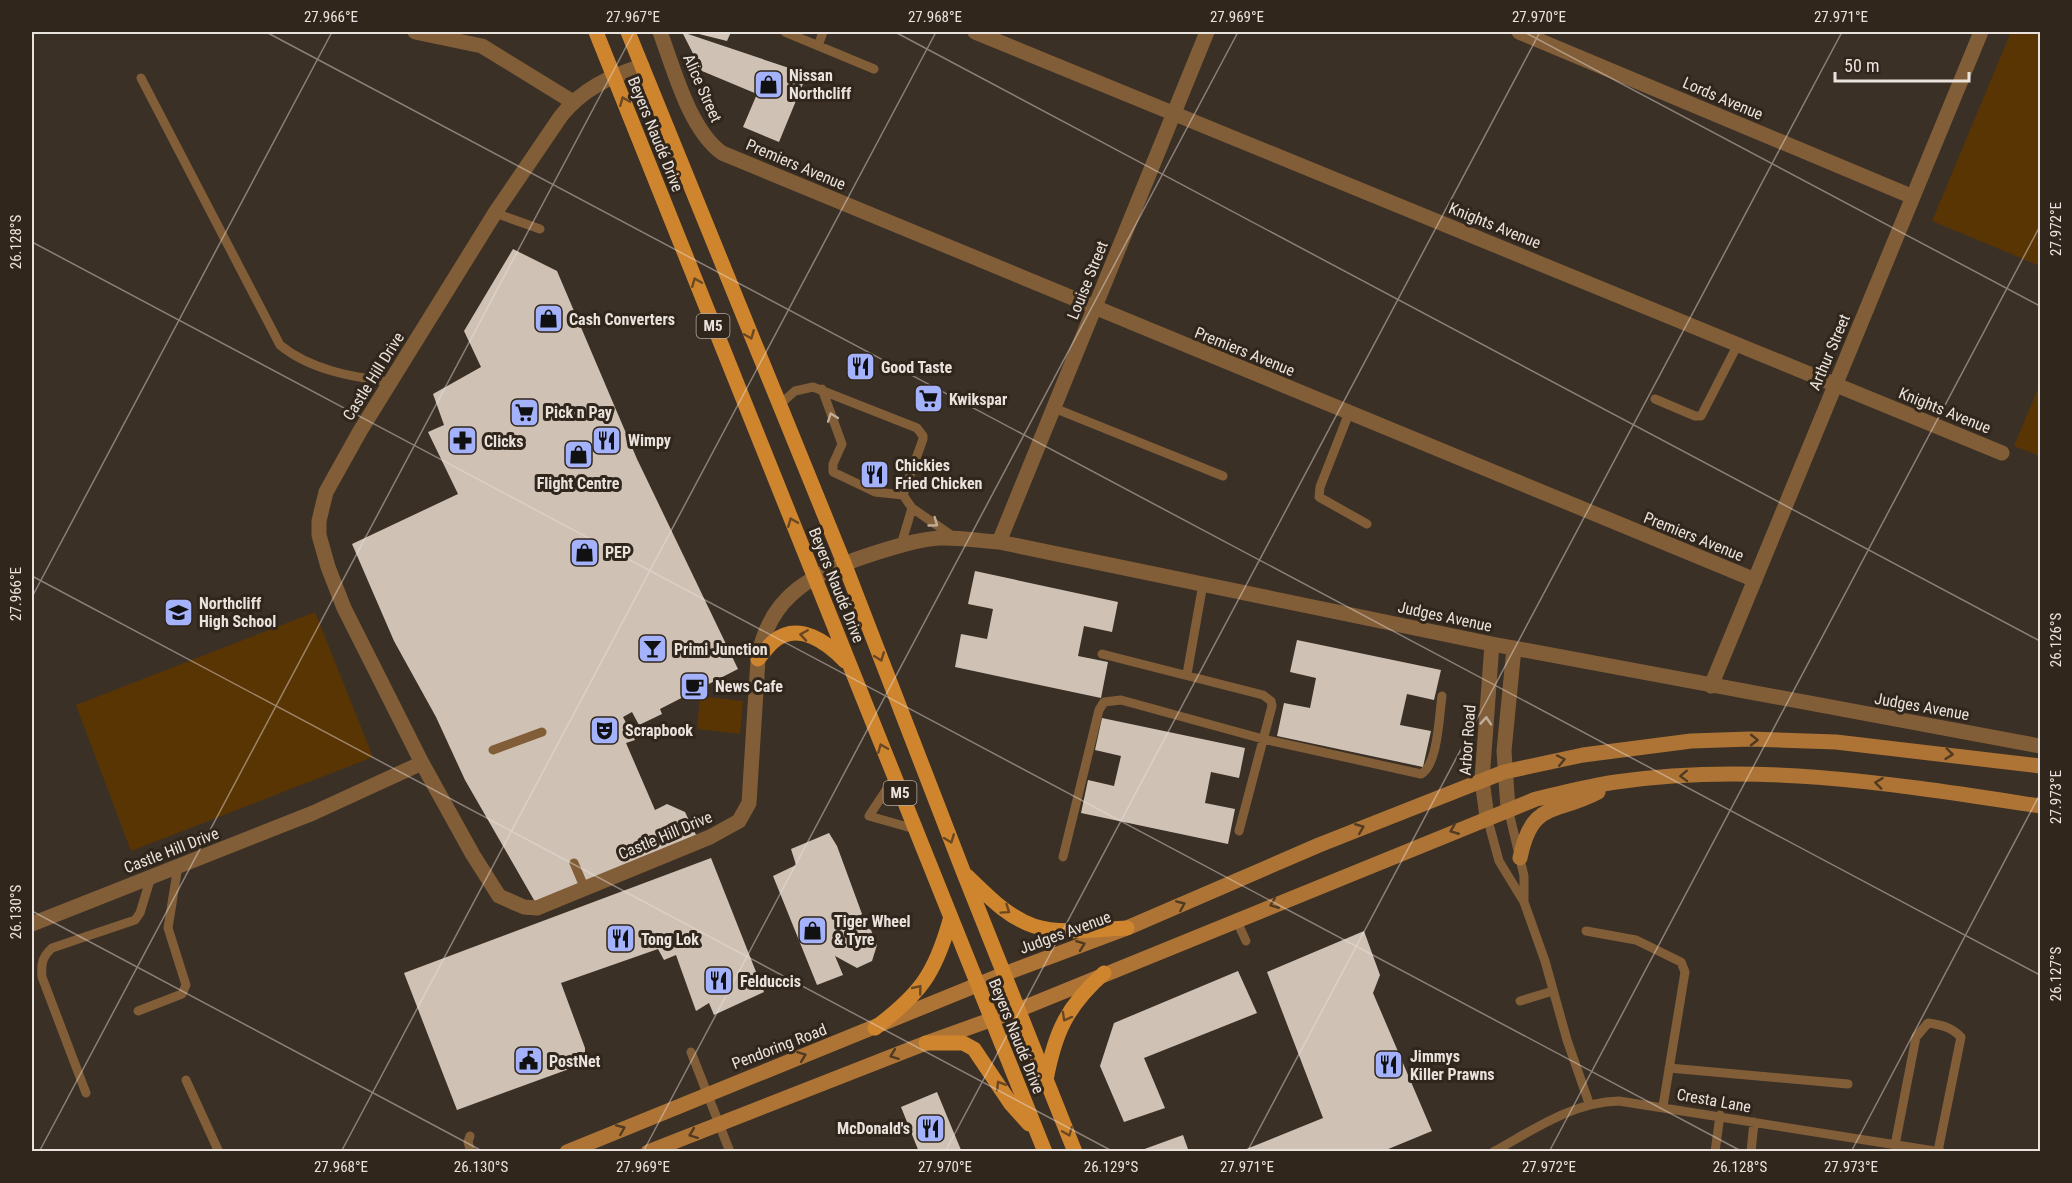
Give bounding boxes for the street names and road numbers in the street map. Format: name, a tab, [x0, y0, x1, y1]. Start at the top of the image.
street label: Alice Street	[679, 51, 726, 125]
street label: Lords Avenue	[1680, 73, 1766, 124]
street label: Beyers Naudé Drive	[624, 74, 687, 194]
street label: Premiers Avenue	[743, 135, 848, 194]
street label: Knights Avenue	[1446, 198, 1544, 253]
street label: Louise Street	[1063, 238, 1112, 322]
street label: Arthur Street	[1805, 311, 1854, 393]
road number: M5	[696, 314, 730, 338]
street label: Premiers Avenue	[1192, 323, 1298, 380]
street label: Castle Hill Drive	[339, 329, 408, 424]
street label: Knights Avenue	[1896, 383, 1994, 438]
street label: Premiers Avenue	[1641, 508, 1747, 565]
street label: Beyers Naudé Drive	[805, 525, 868, 645]
street label: Judges Avenue	[1396, 597, 1494, 636]
street label: Judges Avenue	[1873, 689, 1971, 724]
street label: Arbor Road	[1456, 704, 1479, 776]
road number: M5	[884, 781, 916, 805]
street label: Castle Hill Drive	[615, 807, 715, 864]
street label: Castle Hill Drive	[121, 824, 221, 877]
street label: Judges Avenue	[1017, 907, 1113, 958]
street label: Beyers Naudé Drive	[985, 976, 1048, 1096]
street label: Pendoring Road	[729, 1020, 829, 1073]
street label: Cresta Lane	[1675, 1085, 1753, 1116]

